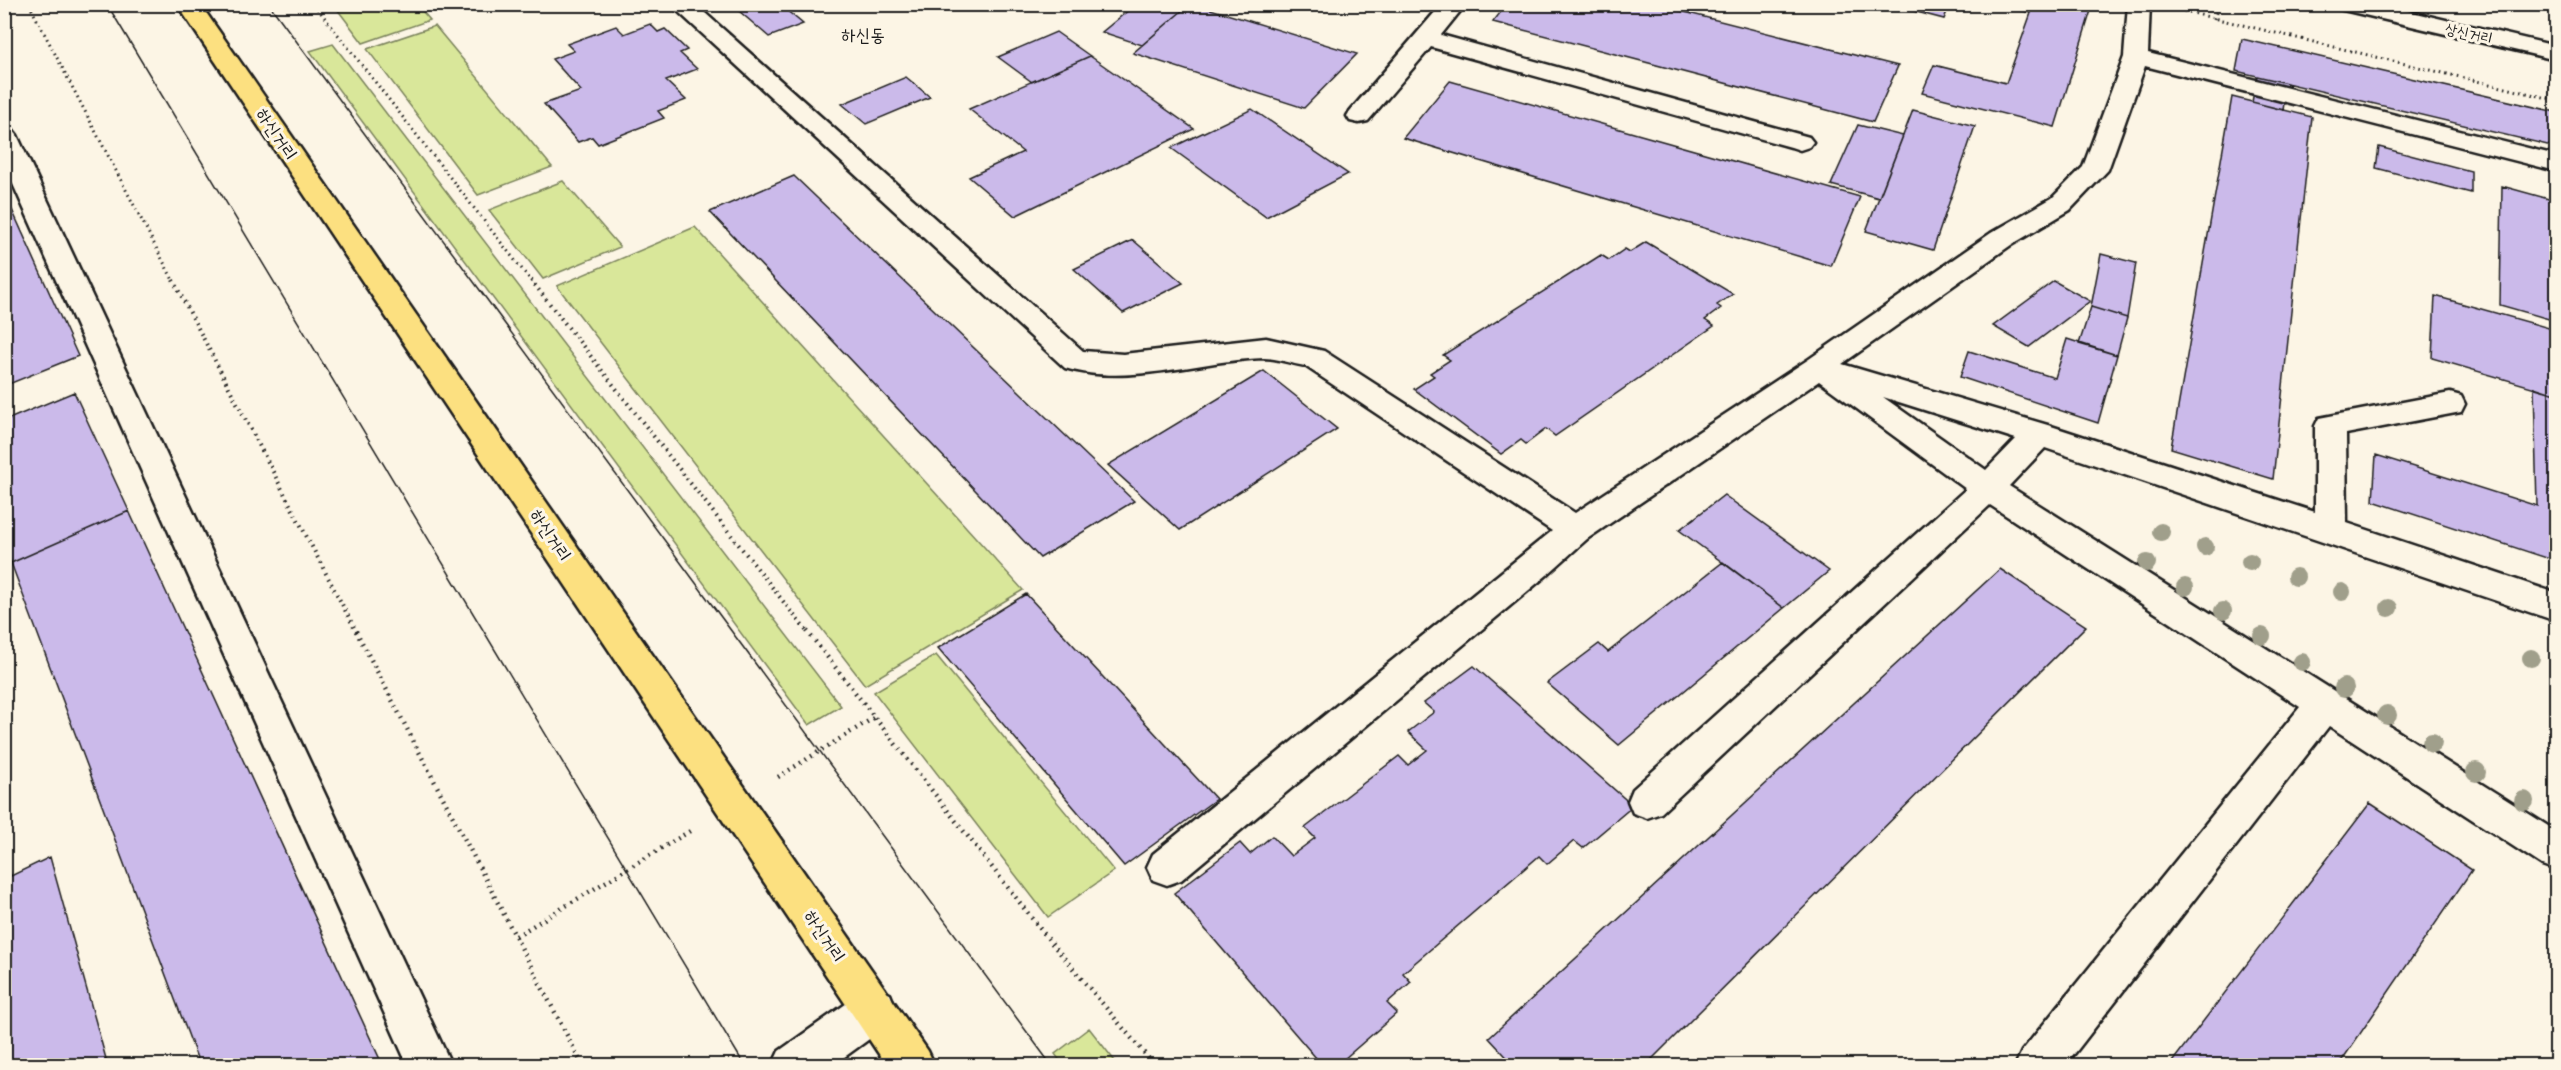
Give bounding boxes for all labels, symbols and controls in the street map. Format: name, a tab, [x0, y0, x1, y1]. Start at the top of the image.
street label: 상신거리	[2443, 18, 2495, 48]
district label: 하신동	[841, 23, 885, 46]
street label: 하신거리	[251, 104, 303, 164]
street label: 하신거리	[525, 505, 577, 565]
street label: 하신거리	[799, 906, 851, 966]

